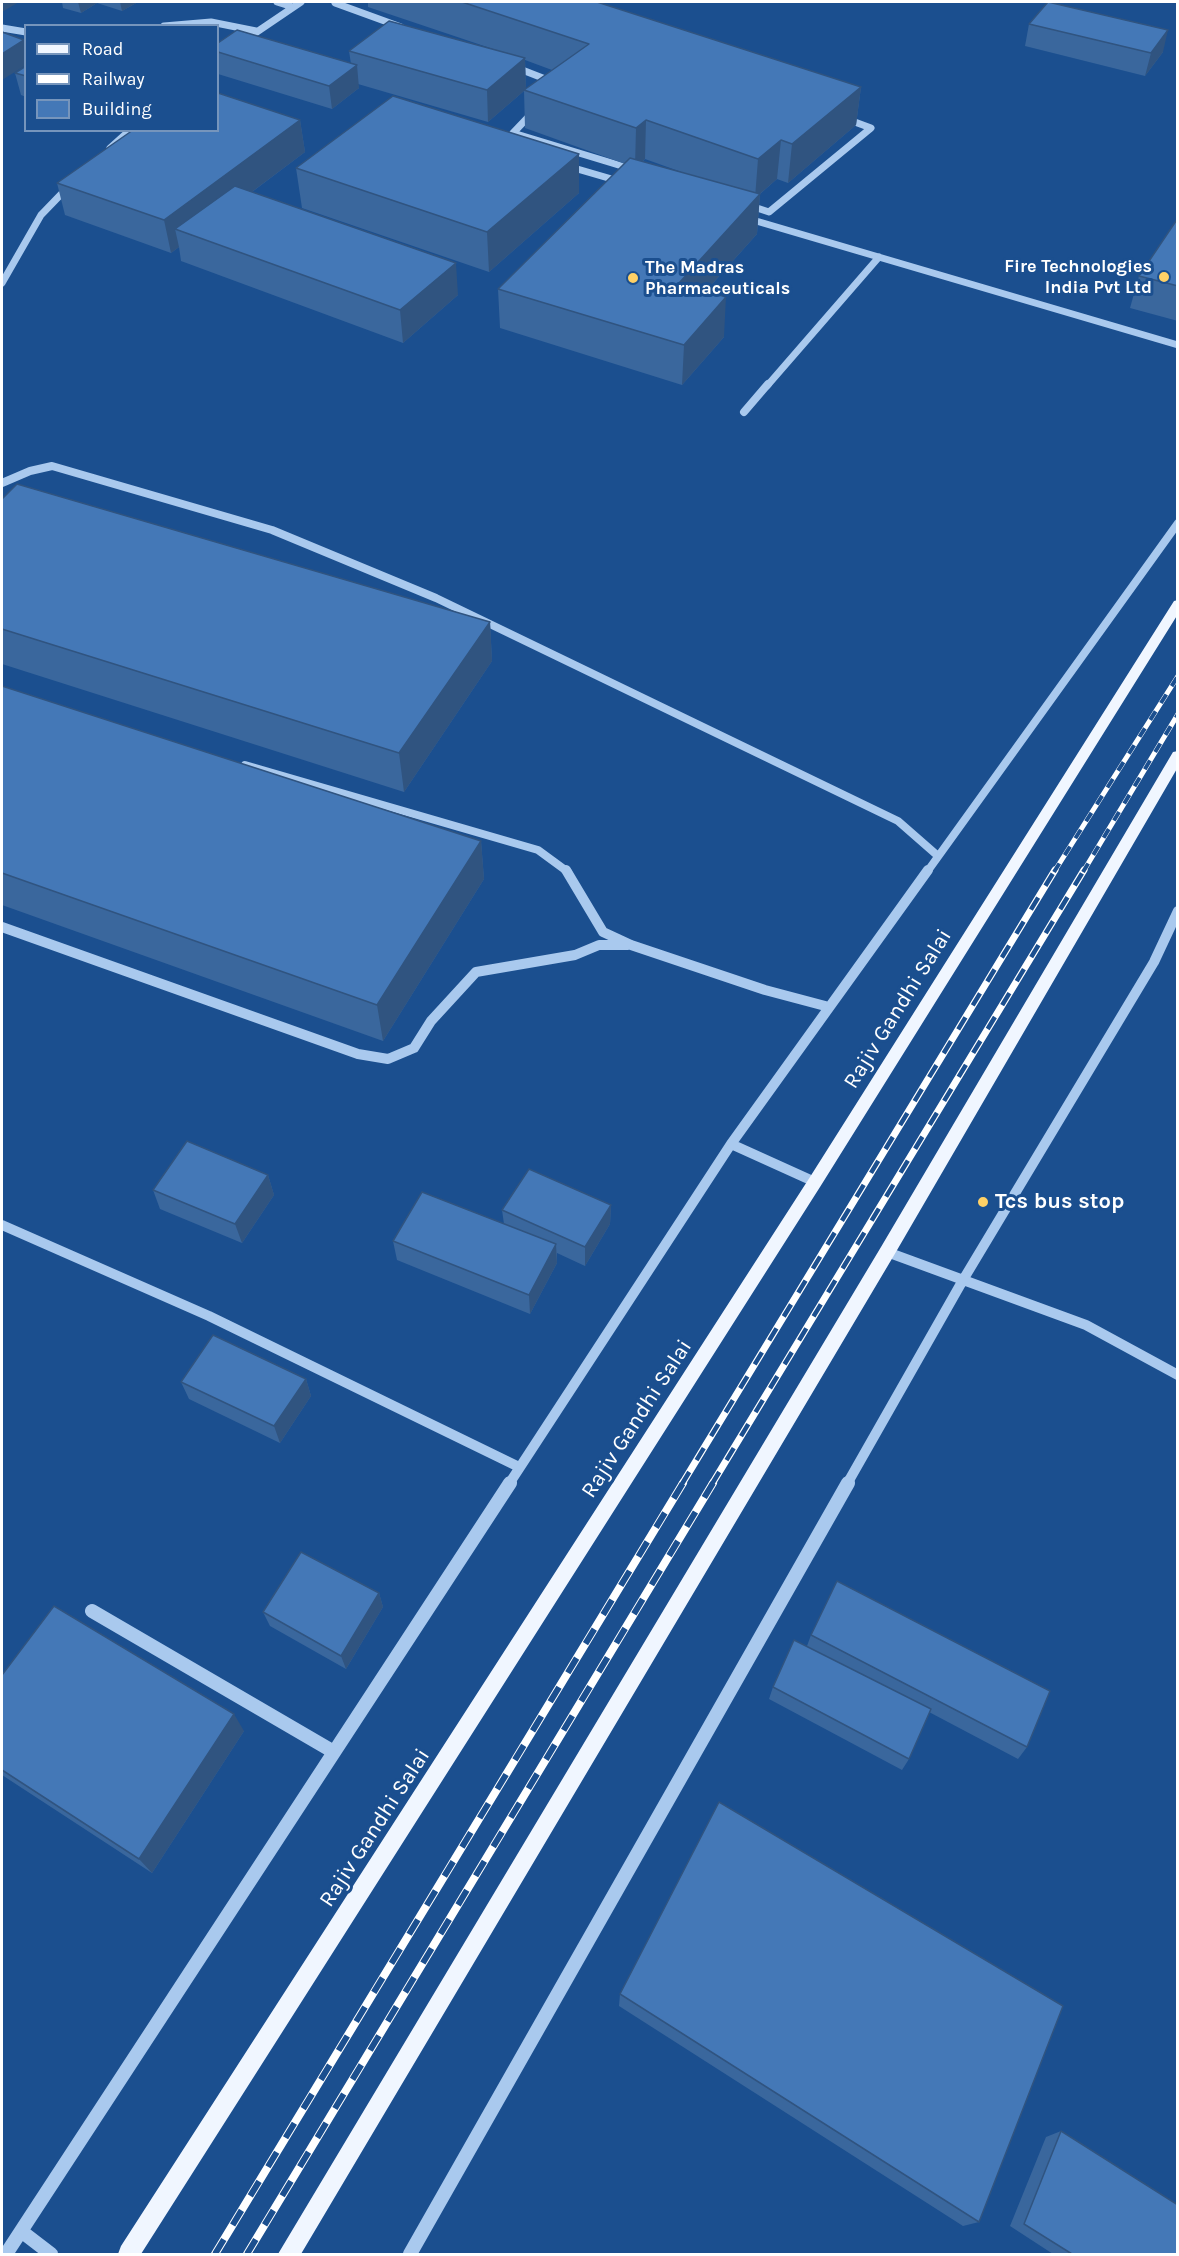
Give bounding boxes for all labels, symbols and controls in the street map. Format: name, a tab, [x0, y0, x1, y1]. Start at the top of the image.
legend	[24, 24, 219, 132]
text: Road	[82, 38, 123, 60]
text: Railway	[82, 68, 145, 90]
text: Building	[82, 98, 152, 120]
place label: Fire Technologies India Pvt Ltd	[1004, 256, 1152, 298]
place label: The Madras Pharmaceuticals	[645, 257, 790, 300]
marker: Fire Technologies India Pvt Ltd	[1157, 270, 1171, 284]
marker: The Madras Pharmaceuticals	[626, 271, 640, 285]
street label: Rajiv Gandhi Salai	[838, 924, 958, 1094]
place label: Tcs bus stop	[995, 1189, 1124, 1215]
marker: Tcs bus stop	[976, 1195, 990, 1209]
street label: Rajiv Gandhi Salai	[576, 1335, 698, 1503]
street label: Rajiv Gandhi Salai	[314, 1744, 436, 1912]

